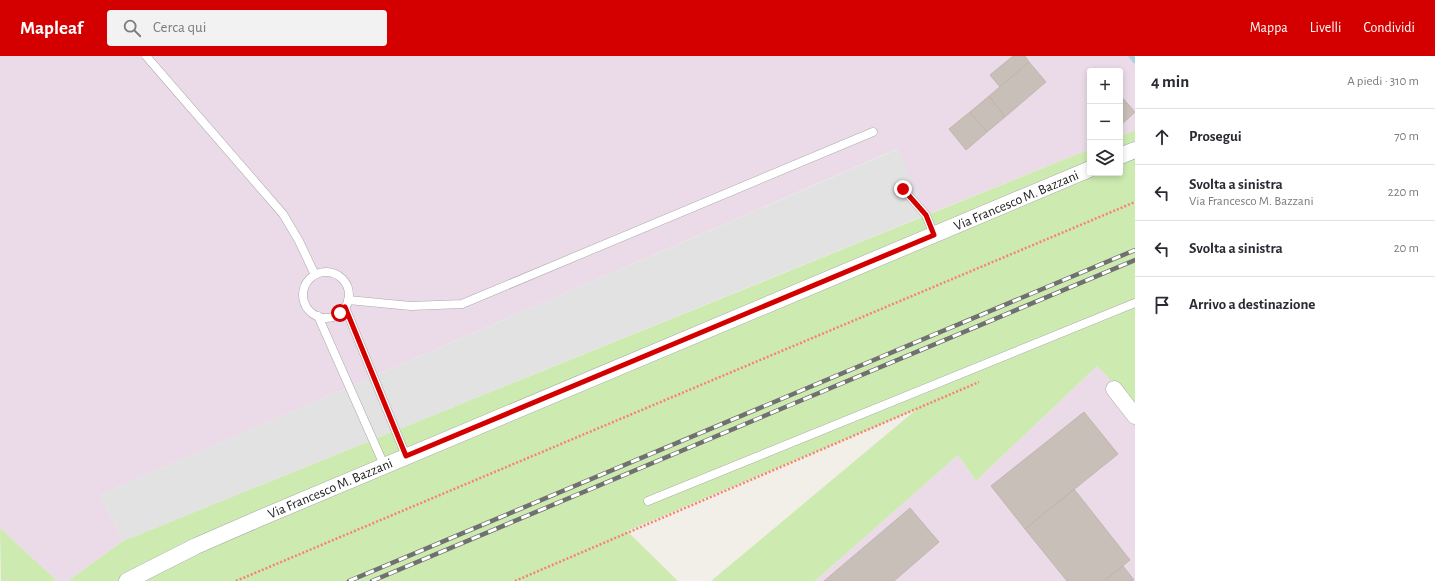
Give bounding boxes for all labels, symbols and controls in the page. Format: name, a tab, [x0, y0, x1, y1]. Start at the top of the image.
search box	[107, 10, 387, 46]
icon: search	[121, 17, 143, 39]
text: Mapleaf	[20, 19, 83, 38]
text: Cerca qui	[153, 20, 206, 35]
text: Mappa	[1250, 21, 1288, 35]
text: Livelli	[1310, 21, 1341, 35]
text: Condividi	[1363, 21, 1415, 35]
map controls	[1087, 68, 1123, 176]
button: +	[1087, 68, 1123, 104]
text: 4 min	[1151, 73, 1189, 90]
text: A piedi · 310 m	[1347, 75, 1419, 88]
button: −	[1087, 104, 1123, 140]
icon: ahead	[1151, 126, 1173, 148]
text: Prosegui	[1189, 129, 1242, 144]
text: 70 m	[1394, 130, 1419, 143]
button: layers	[1087, 140, 1123, 176]
street label: Via Francesco M. Bazzani	[952, 168, 1081, 234]
text: Svolta a sinistra	[1189, 177, 1283, 192]
route end	[894, 180, 912, 198]
icon: left	[1151, 182, 1173, 204]
text: 220 m	[1388, 186, 1419, 199]
text: Via Francesco M. Bazzani	[1189, 195, 1314, 208]
icon: left	[1151, 238, 1173, 260]
text: Svolta a sinistra	[1189, 241, 1283, 256]
text: 20 m	[1394, 242, 1419, 255]
icon: arrive	[1151, 294, 1173, 316]
text: Arrivo a destinazione	[1189, 297, 1315, 312]
route start	[331, 304, 349, 322]
street label: Via Francesco M. Bazzani	[266, 456, 395, 522]

